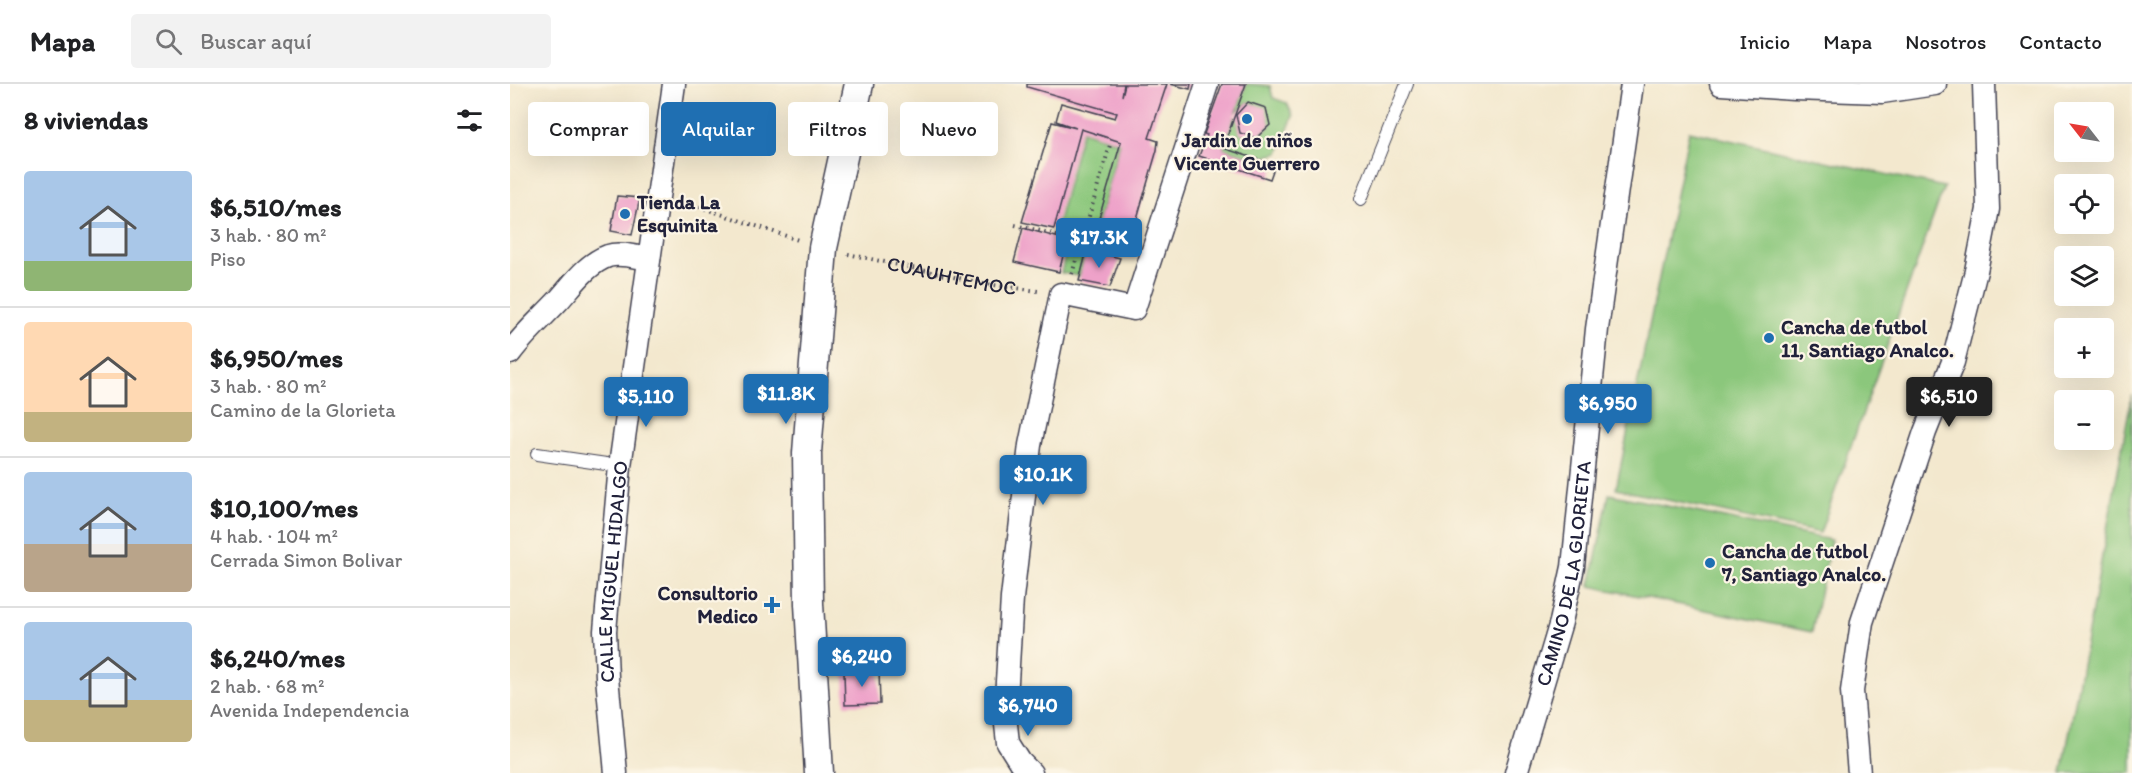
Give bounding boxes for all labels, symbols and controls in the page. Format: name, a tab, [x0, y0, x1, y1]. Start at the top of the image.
search box	[131, 14, 551, 68]
text: Mapa	[30, 24, 95, 58]
icon: search	[152, 25, 185, 58]
text: Buscar aquí	[200, 28, 311, 55]
text: Inicio	[1740, 29, 1790, 54]
text: Mapa	[1823, 29, 1872, 54]
text: Nosotros	[1905, 29, 1986, 54]
text: Contacto	[2019, 29, 2102, 54]
chip: Comprar	[528, 102, 649, 156]
chip: Alquilar	[661, 102, 776, 156]
chip: Filtros	[788, 102, 888, 156]
chip: Nuevo	[900, 102, 998, 156]
north arrow	[2054, 102, 2114, 162]
map controls	[2054, 102, 2114, 450]
text: 8 viviendas	[24, 104, 148, 136]
icon: filters	[453, 104, 486, 137]
marker: Jardin de niños Vicente Guerrero	[1240, 112, 1254, 126]
place label: Jardin de niños Vicente Guerrero	[1174, 128, 1320, 175]
button: locate	[2054, 174, 2114, 234]
place label: Tienda La Esquinita	[636, 190, 721, 238]
text: $6,510/mes	[210, 191, 342, 223]
icon: home	[72, 195, 144, 267]
marker: Tienda La Esquinita	[618, 207, 632, 221]
pin: $17.3K	[1050, 218, 1148, 269]
text: 3 hab. · 80 m²	[210, 223, 327, 247]
text: $17.3K	[1070, 225, 1128, 249]
button: layers	[2054, 246, 2114, 306]
text: Piso	[210, 247, 246, 271]
street label: CUAUHTEMOC	[885, 251, 1018, 300]
place label: Cancha de futbol 11, Santiago Analco.	[1781, 315, 1954, 363]
button: +	[2054, 318, 2114, 378]
marker: Cancha de futbol 11, Santiago Analco.	[1762, 331, 1776, 345]
text: $6,950/mes	[210, 342, 343, 374]
icon: home	[72, 346, 144, 418]
text: 3 hab. · 80 m²	[210, 374, 327, 398]
pin: $11.8K	[737, 374, 835, 425]
pin: $5,110	[597, 377, 695, 428]
pin: $6,510	[1900, 377, 1998, 428]
text: $11.8K	[757, 381, 815, 405]
text: $5,110	[618, 384, 674, 408]
pin: $6,950	[1559, 384, 1657, 435]
text: $6,510	[1920, 384, 1978, 408]
button: −	[2054, 390, 2114, 450]
text: $6,950	[1579, 391, 1637, 415]
text: Camino de la Glorieta	[210, 398, 396, 422]
pin: $10.1K	[994, 455, 1092, 506]
street label: CAMINO DE LA GLORIETA	[1531, 459, 1596, 689]
street label: CALLE MIGUEL HIDALGO	[593, 460, 632, 683]
text: $10.1K	[1014, 462, 1072, 486]
text: $10,100/mes	[210, 492, 358, 524]
icon: home	[72, 496, 144, 568]
text: 4 hab. · 104 m²	[210, 524, 338, 548]
place label: Cancha de futbol 7, Santiago Analco.	[1721, 539, 1886, 587]
text: Cerrada Simon Bolivar	[210, 548, 402, 572]
marker: Cancha de futbol 7, Santiago Analco.	[1703, 556, 1717, 570]
place label: Consultorio Medico	[658, 581, 758, 628]
marker: Consultorio Medico	[763, 596, 781, 614]
pin: $6,240	[813, 637, 911, 688]
text: $6,240/mes	[210, 642, 345, 674]
text: $6,240	[832, 644, 892, 668]
icon: home	[72, 646, 144, 718]
text: 2 hab. · 68 m²	[210, 674, 324, 698]
pin: $6,740	[979, 686, 1077, 737]
text: $6,740	[998, 693, 1058, 717]
text: Avenida Independencia	[210, 698, 409, 722]

